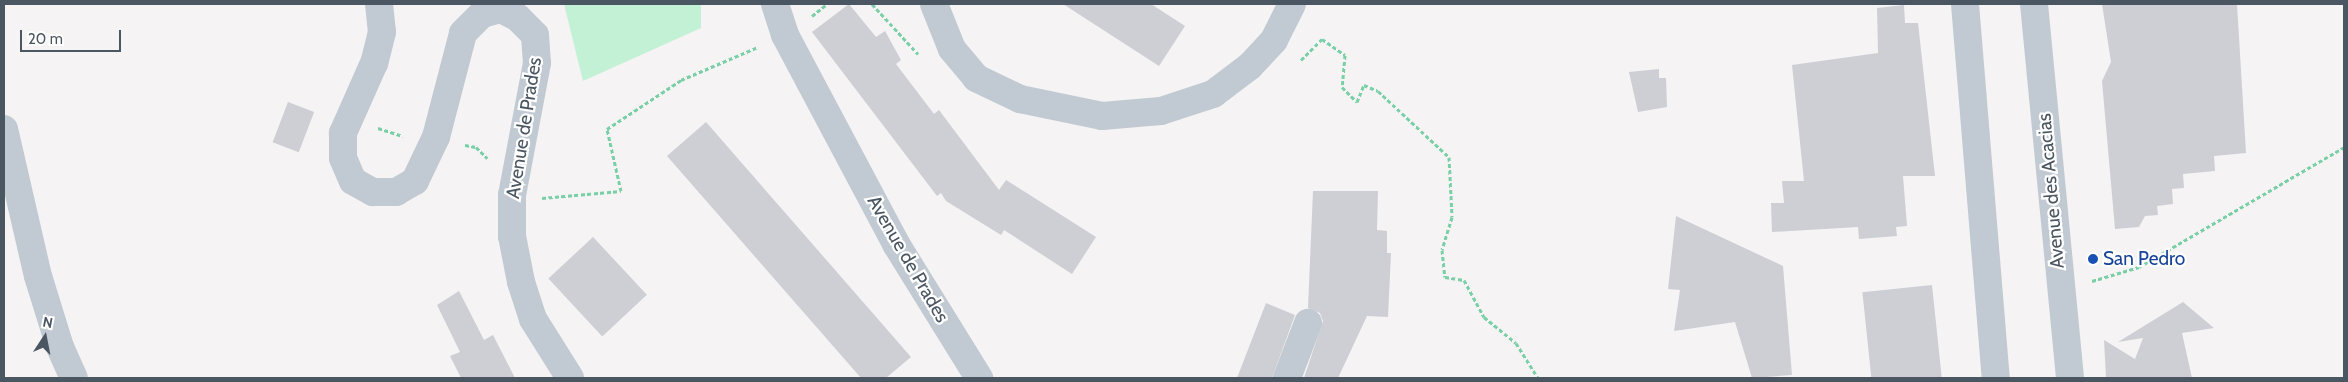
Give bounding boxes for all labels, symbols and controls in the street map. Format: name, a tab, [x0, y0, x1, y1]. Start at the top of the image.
scale bar	[22, 20, 124, 52]
text: 20 m	[28, 30, 63, 48]
street label: Avenue de Prades	[502, 56, 546, 200]
street label: Avenue des Acacias	[2033, 112, 2069, 270]
street label: Avenue de Prades	[862, 191, 954, 327]
place label: San Pedro	[2103, 248, 2185, 270]
marker: San Pedro	[2087, 253, 2099, 265]
north arrow	[20, 312, 70, 362]
text: N	[41, 312, 54, 332]

